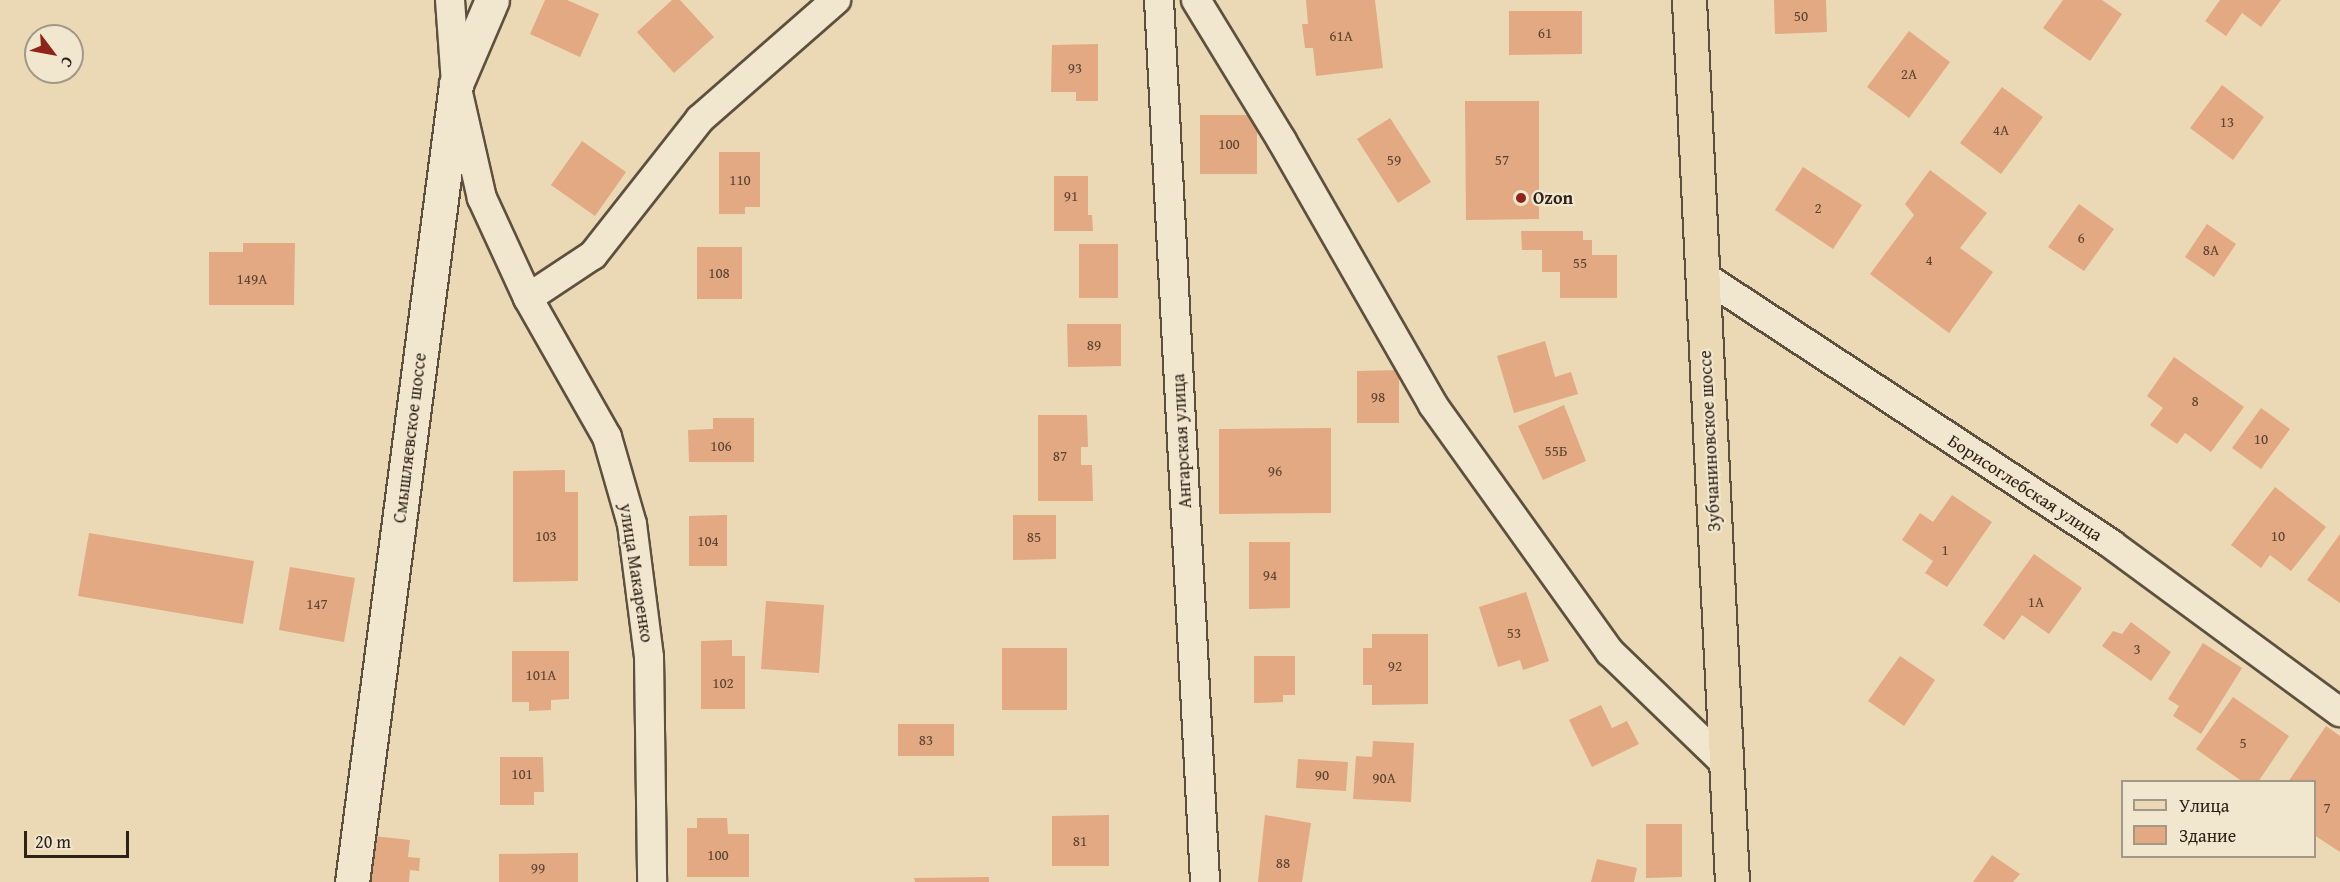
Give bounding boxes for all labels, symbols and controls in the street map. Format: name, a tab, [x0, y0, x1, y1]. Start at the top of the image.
house number: 50	[1794, 7, 1808, 25]
north arrow	[24, 24, 84, 84]
house number: 61	[1538, 24, 1552, 42]
house number: 61А	[1329, 27, 1353, 45]
text: С	[55, 52, 80, 73]
house number: 93	[1068, 59, 1082, 77]
house number: 2А	[1901, 65, 1917, 83]
house number: 13	[2220, 113, 2234, 131]
house number: 4А	[1993, 121, 2009, 139]
house number: 100	[1218, 135, 1240, 153]
house number: 59	[1387, 151, 1401, 169]
house number: 57	[1495, 151, 1509, 169]
house number: 110	[729, 171, 751, 189]
house number: 91	[1064, 187, 1078, 205]
place label: Ozon	[1533, 187, 1573, 209]
marker: Ozon	[1514, 191, 1528, 205]
house number: 2	[1814, 199, 1822, 217]
house number: 6	[2077, 229, 2085, 247]
house number: 8А	[2203, 241, 2219, 259]
house number: 4	[1925, 251, 1933, 269]
house number: 55	[1573, 254, 1587, 272]
house number: 108	[708, 264, 730, 282]
house number: 149А	[237, 270, 267, 288]
house number: 89	[1087, 336, 1101, 354]
street label: Зубчаниновское шоссе	[1694, 350, 1726, 532]
street label: Смышляевское шоссе	[389, 352, 431, 524]
street label: Ангарская улица	[1168, 373, 1196, 509]
house number: 98	[1371, 388, 1385, 406]
house number: 8	[2191, 392, 2199, 410]
street label: Борисоглебская улица	[1944, 430, 2106, 546]
house number: 10	[2254, 430, 2268, 448]
house number: 106	[710, 437, 732, 455]
house number: 55Б	[1545, 442, 1567, 460]
house number: 87	[1053, 447, 1067, 465]
house number: 96	[1268, 462, 1282, 480]
street label: улица Макаренко	[614, 502, 658, 644]
house number: 103	[535, 527, 557, 545]
house number: 10	[2271, 527, 2285, 545]
house number: 85	[1027, 528, 1041, 546]
house number: 104	[697, 532, 719, 550]
house number: 1	[1941, 541, 1949, 559]
house number: 94	[1263, 566, 1277, 584]
house number: 1А	[2028, 593, 2044, 611]
house number: 147	[306, 595, 328, 613]
house number: 53	[1507, 624, 1521, 642]
house number: 3	[2133, 640, 2141, 658]
house number: 92	[1388, 657, 1402, 675]
house number: 101А	[526, 666, 556, 684]
house number: 102	[712, 674, 734, 692]
house number: 83	[919, 731, 933, 749]
house number: 5	[2239, 734, 2247, 752]
house number: 101	[511, 765, 533, 783]
house number: 90	[1315, 766, 1329, 784]
house number: 90А	[1372, 769, 1396, 787]
legend	[2121, 780, 2316, 858]
text: Улица	[2179, 792, 2229, 819]
house number: 7	[2323, 799, 2331, 817]
scale bar	[27, 819, 132, 857]
text: Здание	[2179, 822, 2236, 849]
text: 20 m	[35, 828, 71, 855]
house number: 81	[1073, 832, 1087, 850]
house number: 100	[707, 846, 729, 864]
house number: 88	[1276, 854, 1290, 872]
house number: 99	[531, 859, 545, 877]

